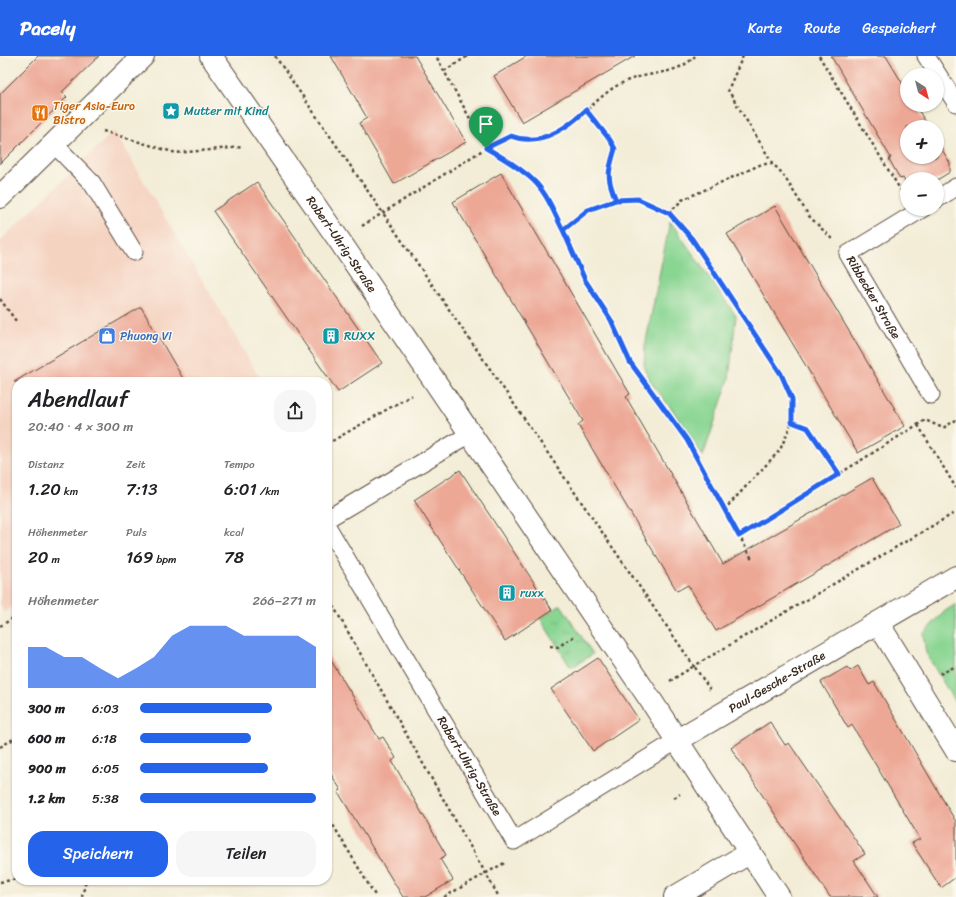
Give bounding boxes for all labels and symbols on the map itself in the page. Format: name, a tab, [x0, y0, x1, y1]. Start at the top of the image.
north arrow	[900, 68, 944, 112]
place label: Tiger Asia-Euro Bistro	[53, 95, 135, 131]
place label: Mutter mit Kind	[184, 100, 269, 122]
place icon: Mutter mit Kind	[161, 101, 181, 121]
restaurant icon: Tiger Asia-Euro Bistro	[30, 103, 50, 123]
pin	[469, 107, 503, 148]
street label: Robert-Uhrig-Straße	[300, 191, 383, 297]
street label: Ribbecker Straße	[840, 251, 907, 343]
place label: Phuong Vi	[120, 325, 172, 347]
place label: RUXX	[344, 325, 375, 347]
shop icon: Phuong Vi	[97, 326, 117, 346]
building icon: RUXX	[321, 326, 341, 346]
place label: ruxx	[520, 582, 544, 604]
building icon: ruxx	[497, 583, 517, 603]
street label: Paul-Gesche-Straße	[724, 645, 830, 719]
street label: Robert-Uhrig-Straße	[431, 712, 508, 820]

